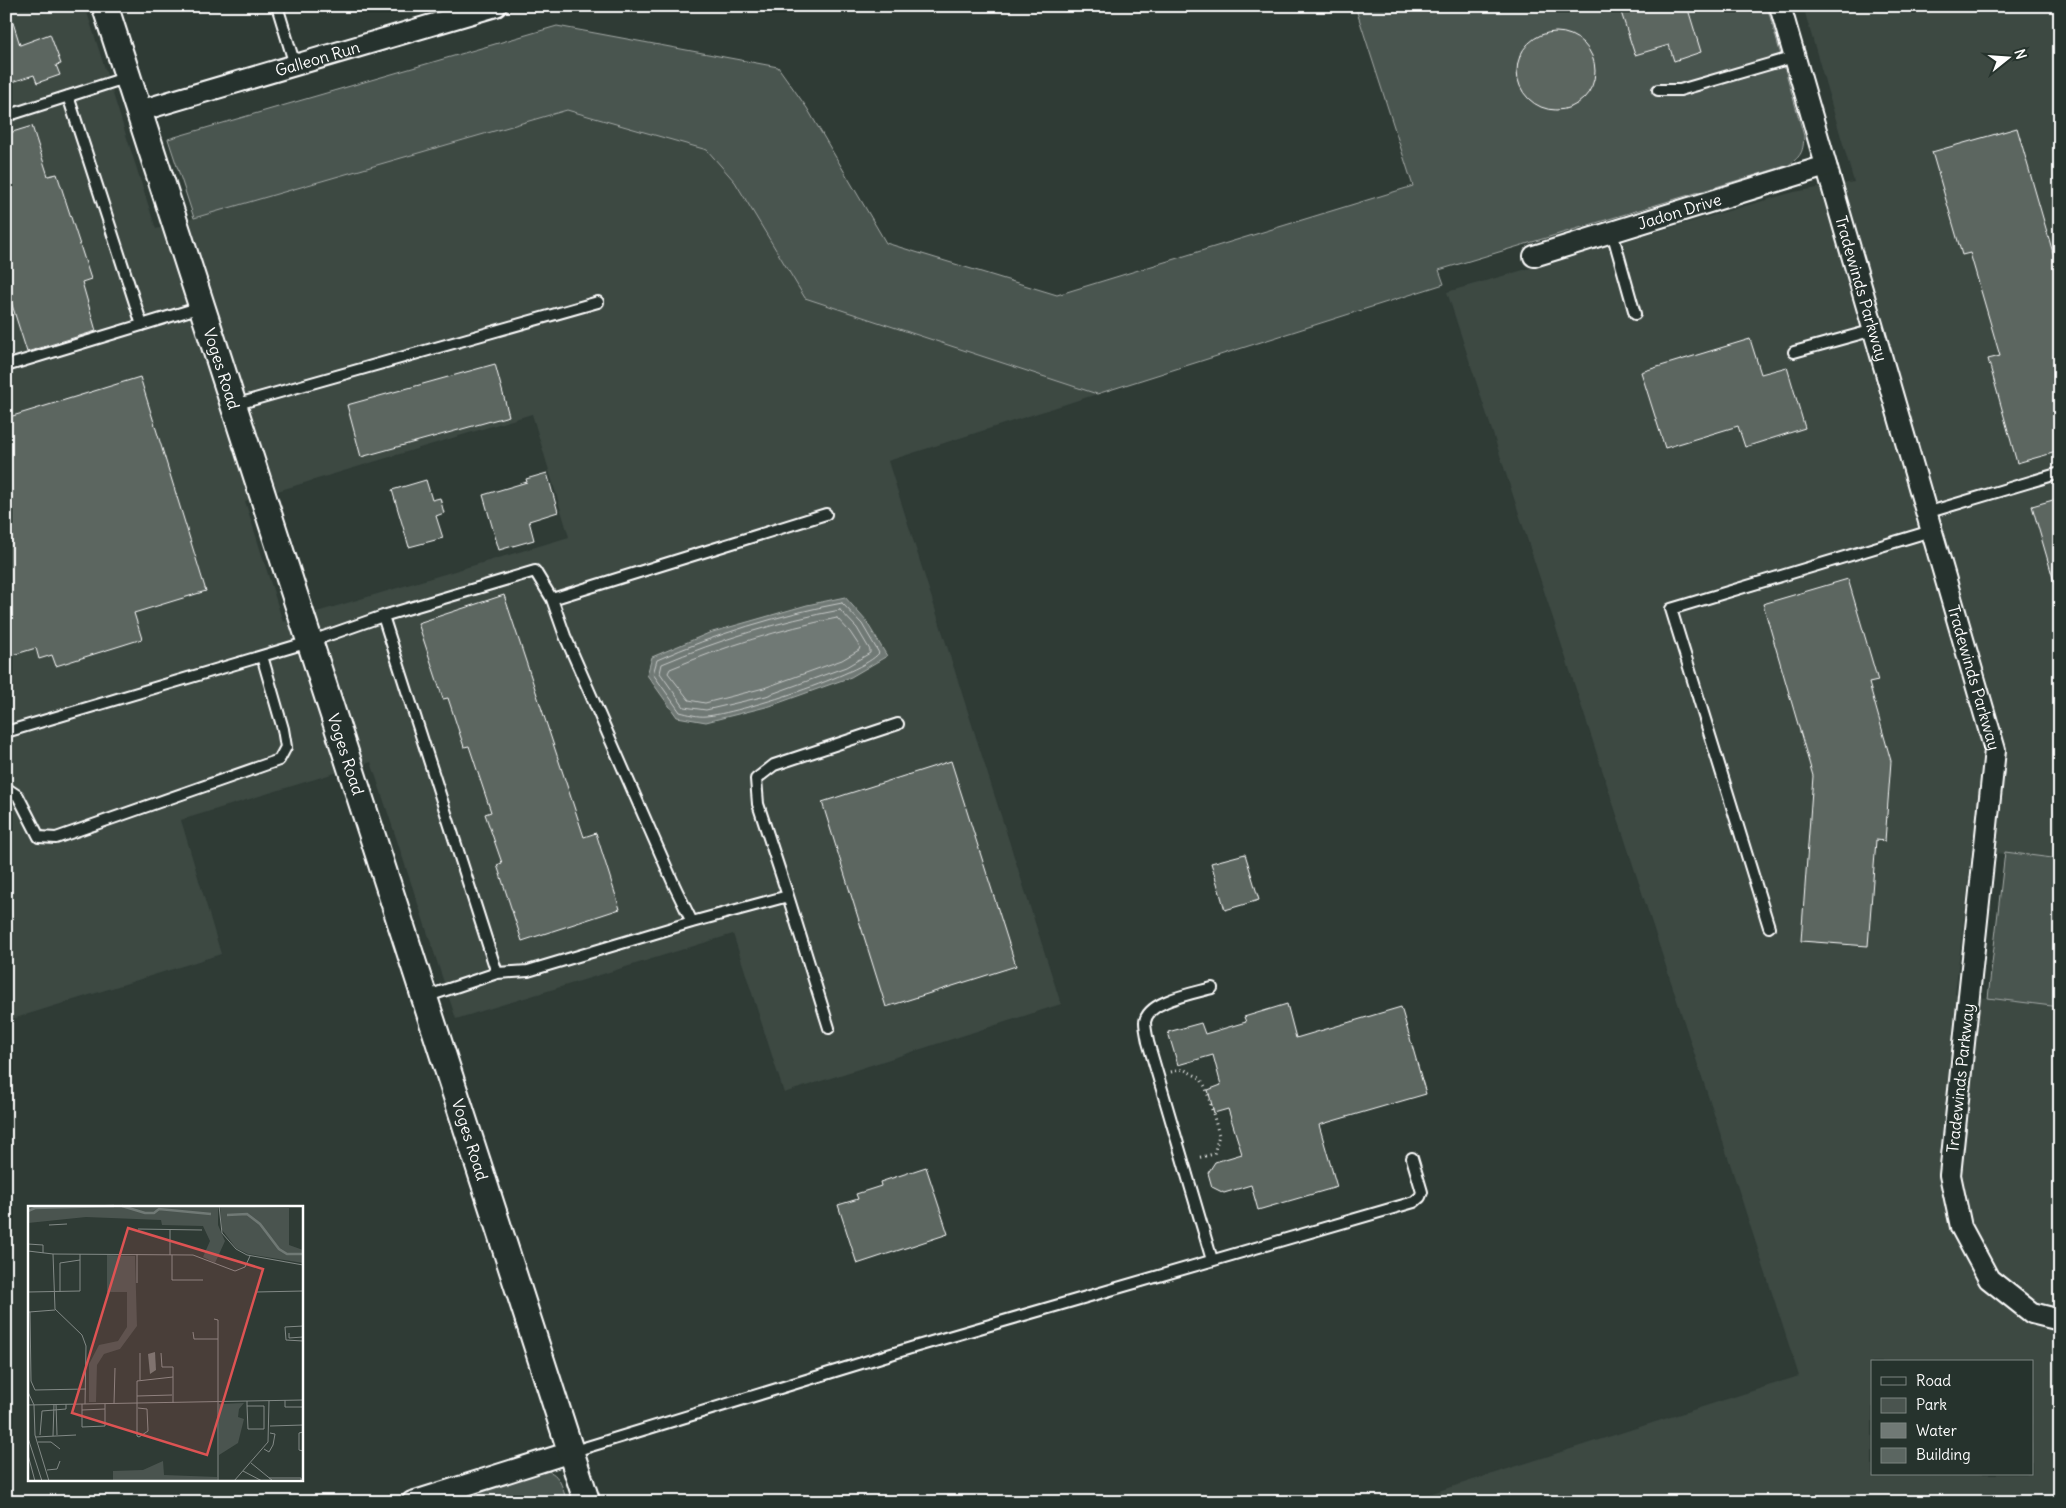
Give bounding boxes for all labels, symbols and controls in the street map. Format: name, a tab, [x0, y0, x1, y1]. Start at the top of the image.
north arrow	[1984, 32, 2034, 82]
street label: Galleon Run	[273, 37, 362, 80]
text: N	[2010, 47, 2030, 61]
street label: Jadon Drive	[1635, 189, 1724, 234]
street label: Tradewinds Parkway	[1831, 213, 1892, 363]
street label: Voges Road	[199, 325, 244, 412]
street label: Tradewinds Parkway	[1944, 602, 2005, 753]
street label: Voges Road	[324, 711, 369, 797]
street label: Tradewinds Parkway	[1942, 1002, 1978, 1154]
street label: Voges Road	[448, 1096, 493, 1183]
inset map	[28, 1206, 302, 1480]
legend	[1871, 1360, 2034, 1476]
text: Road	[1916, 1371, 1951, 1390]
text: Park	[1916, 1395, 1947, 1414]
text: Water	[1916, 1421, 1957, 1440]
text: Building	[1916, 1445, 1971, 1464]

